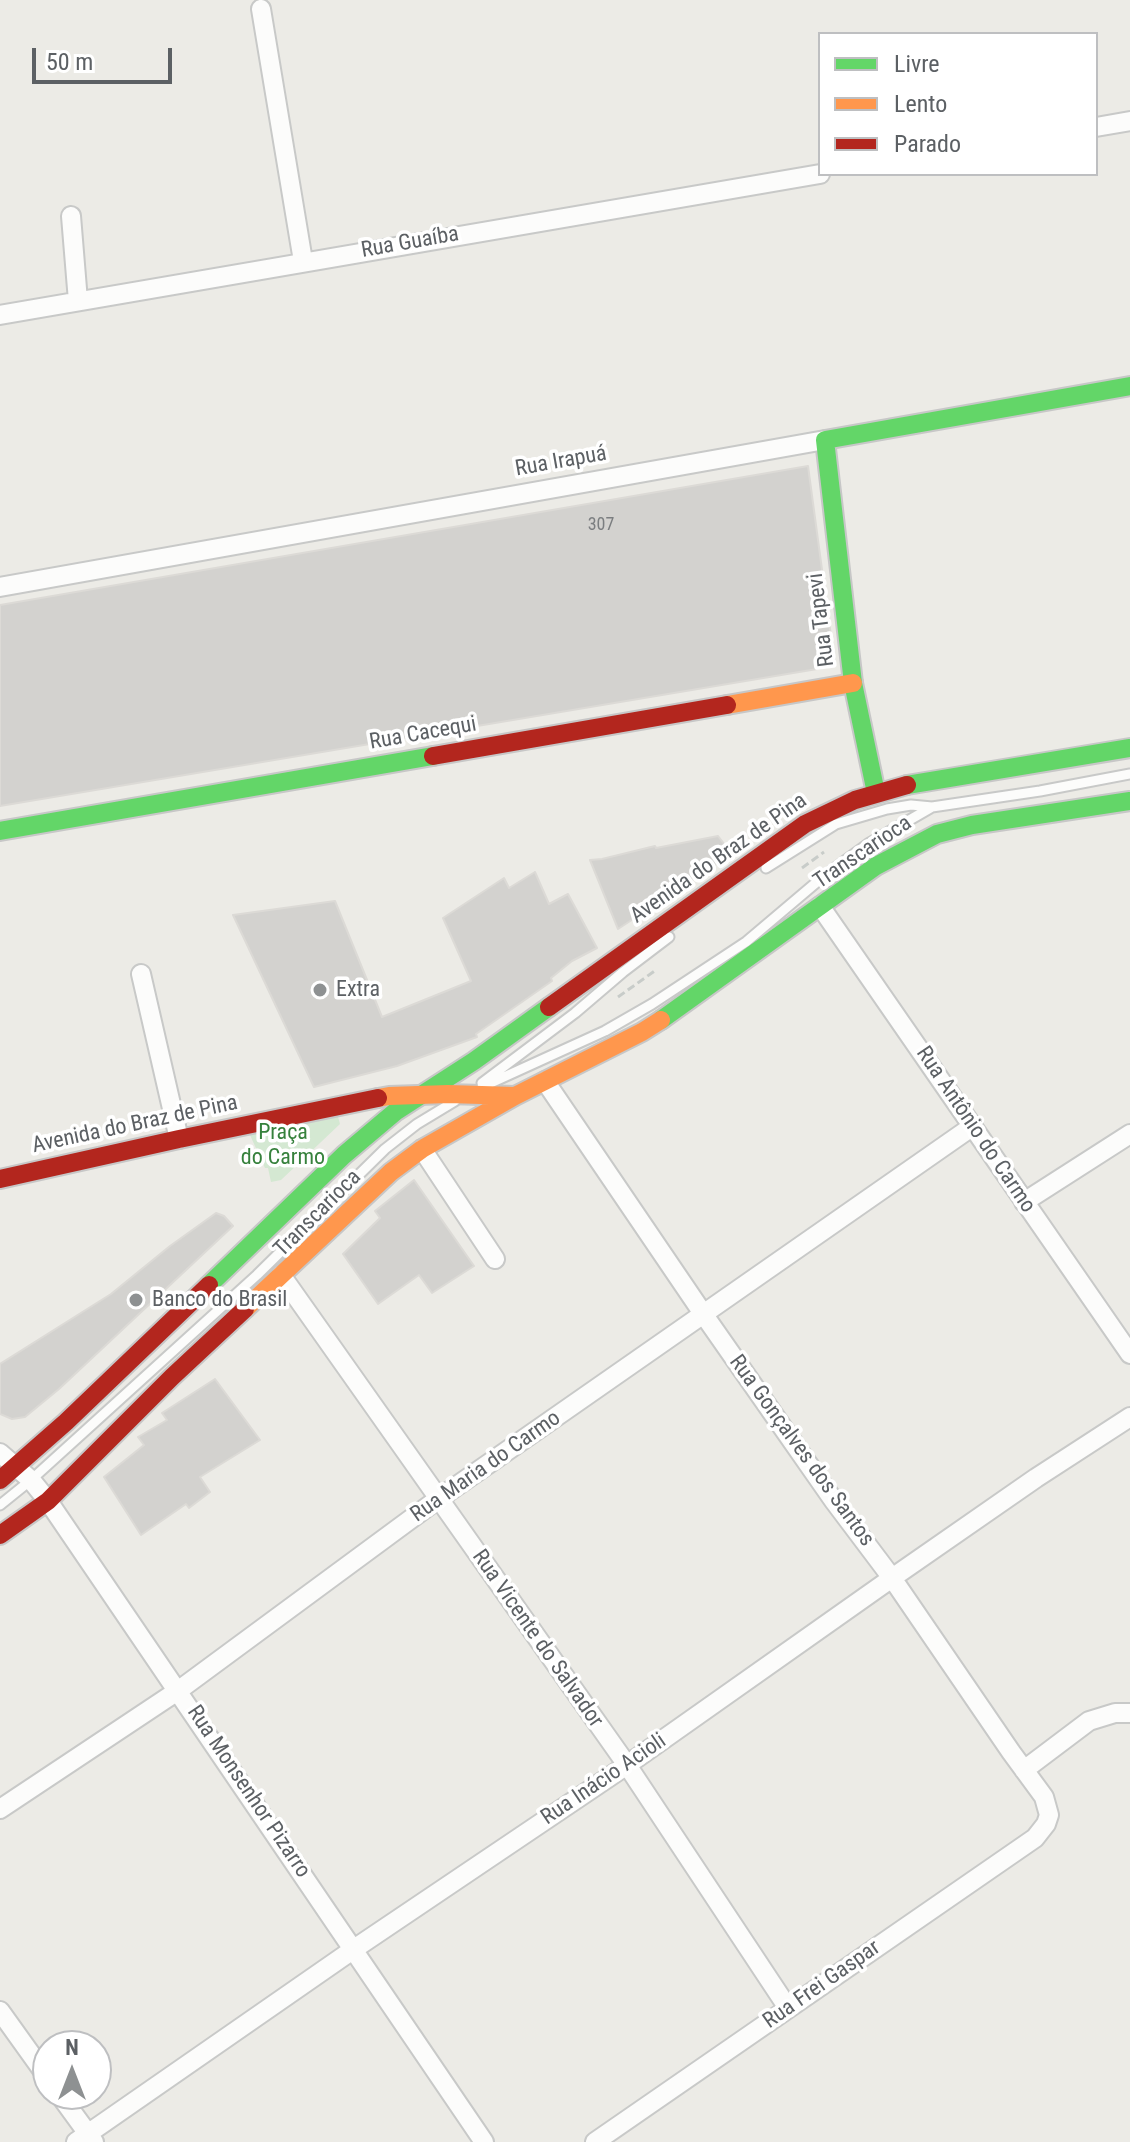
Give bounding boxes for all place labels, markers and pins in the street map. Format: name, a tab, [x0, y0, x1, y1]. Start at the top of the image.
place label: Extra	[336, 977, 380, 1003]
marker: Extra	[311, 981, 329, 999]
place label: Banco do Brasil	[152, 1287, 287, 1313]
marker: Banco do Brasil	[127, 1291, 145, 1309]

